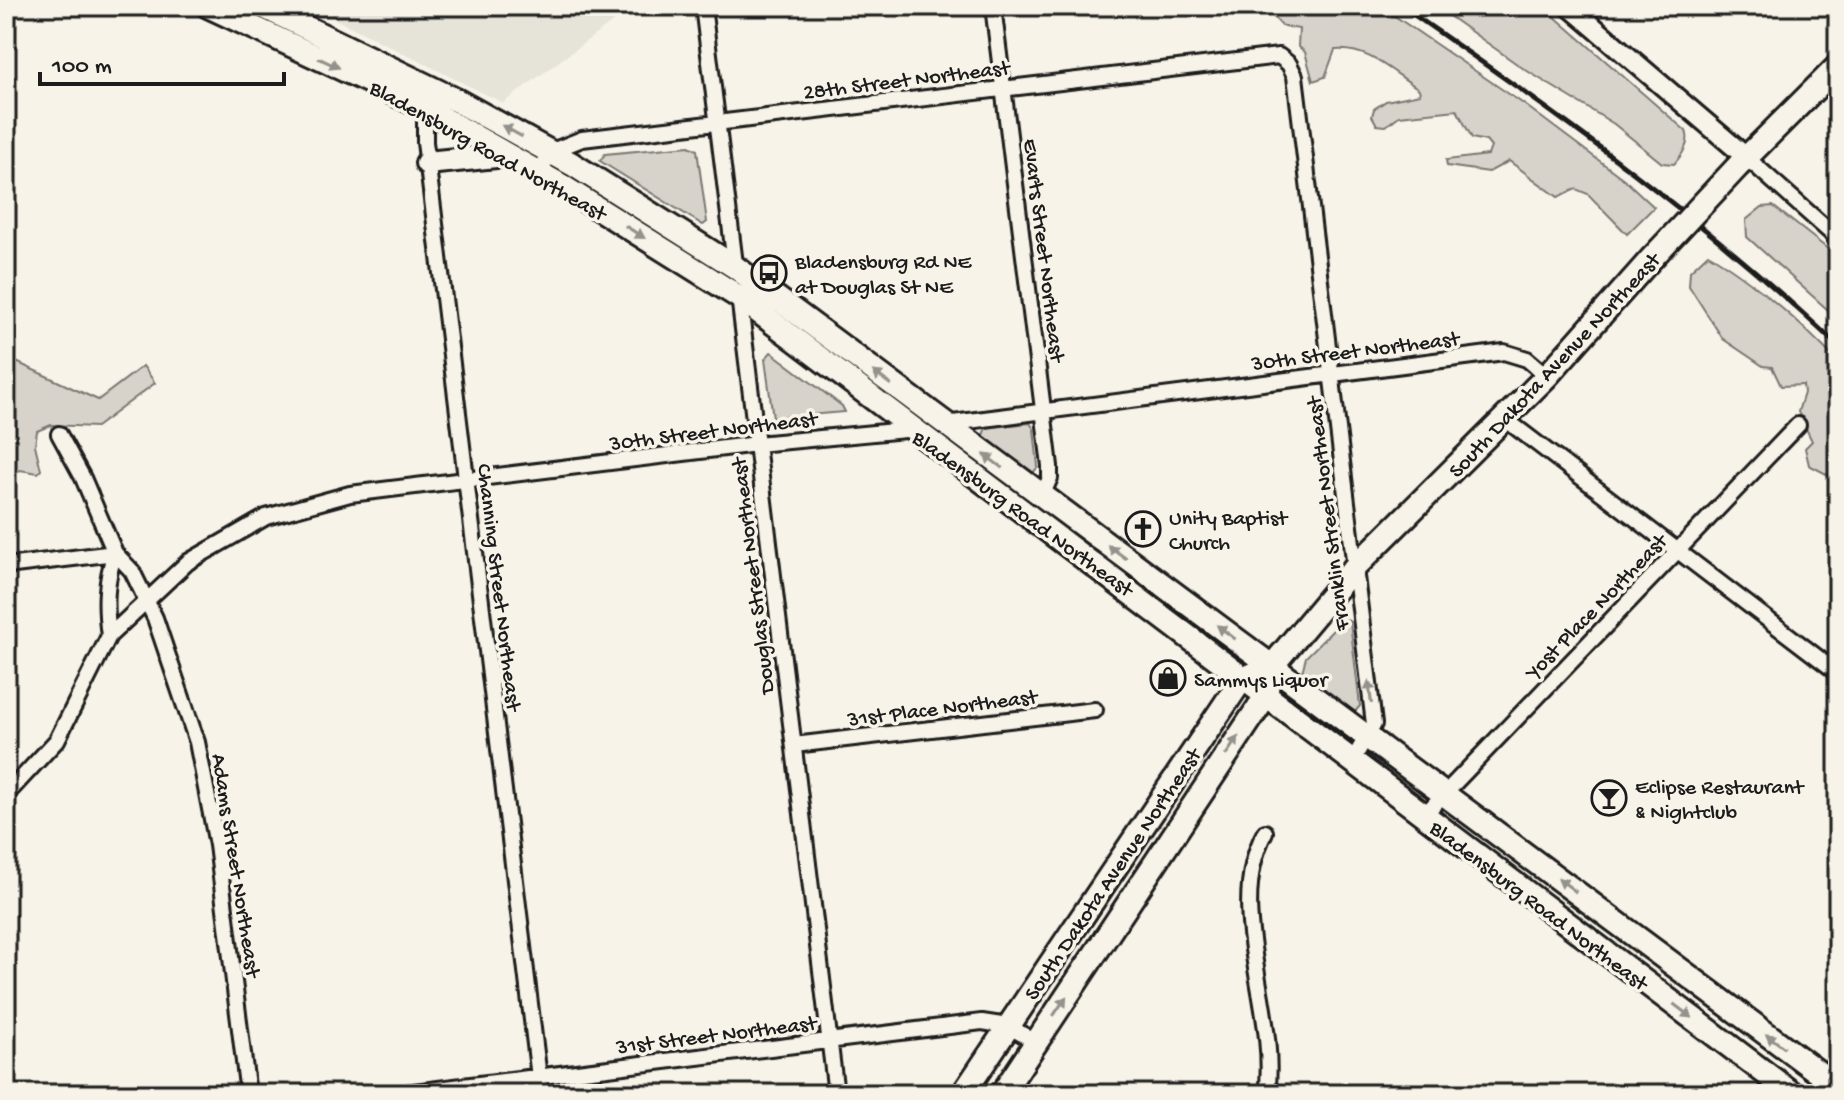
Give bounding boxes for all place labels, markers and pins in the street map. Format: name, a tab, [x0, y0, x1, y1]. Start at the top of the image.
place label: Bladensburg Rd NE at Douglas St NE	[794, 251, 973, 302]
bus stop icon: Bladensburg Rd NE at Douglas St NE	[750, 254, 788, 292]
place label: Unity Baptist Church	[1169, 507, 1289, 558]
church icon: Unity Baptist Church	[1124, 510, 1162, 548]
shop icon: Sammys Liquor	[1149, 659, 1187, 697]
place label: Sammys Liquor	[1194, 669, 1330, 695]
place label: Eclipse Restaurant & Nightclub	[1635, 776, 1805, 827]
bar icon: Eclipse Restaurant & Nightclub	[1590, 779, 1628, 817]

